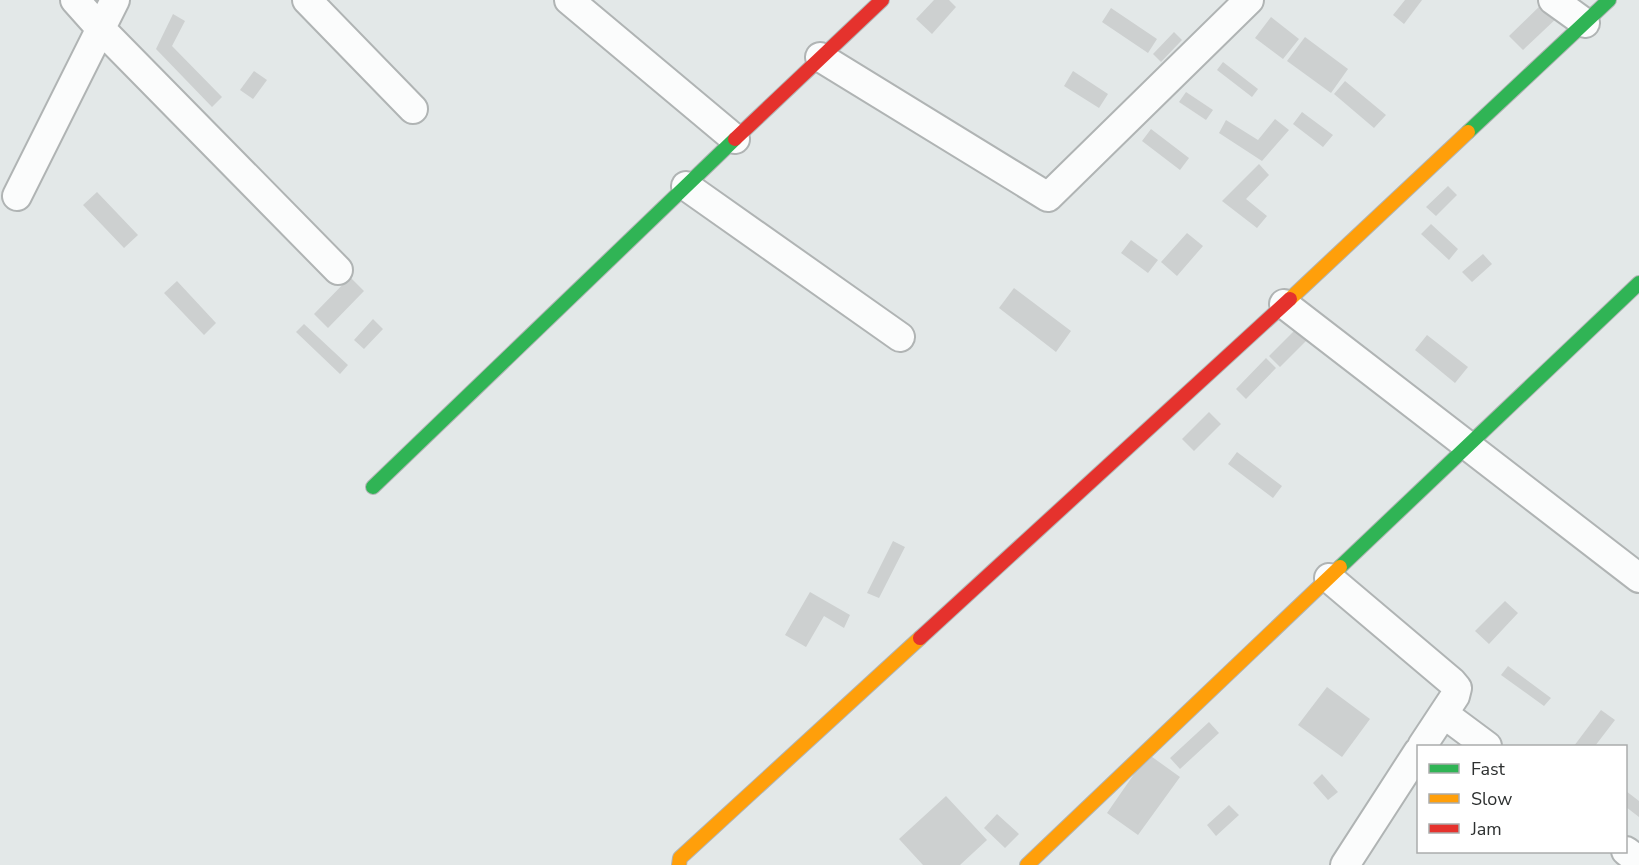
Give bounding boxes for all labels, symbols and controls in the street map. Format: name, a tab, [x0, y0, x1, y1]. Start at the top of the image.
legend	[1417, 745, 1627, 853]
text: Fast	[1471, 757, 1506, 781]
text: Slow	[1471, 787, 1512, 811]
text: Jam	[1470, 817, 1502, 841]

